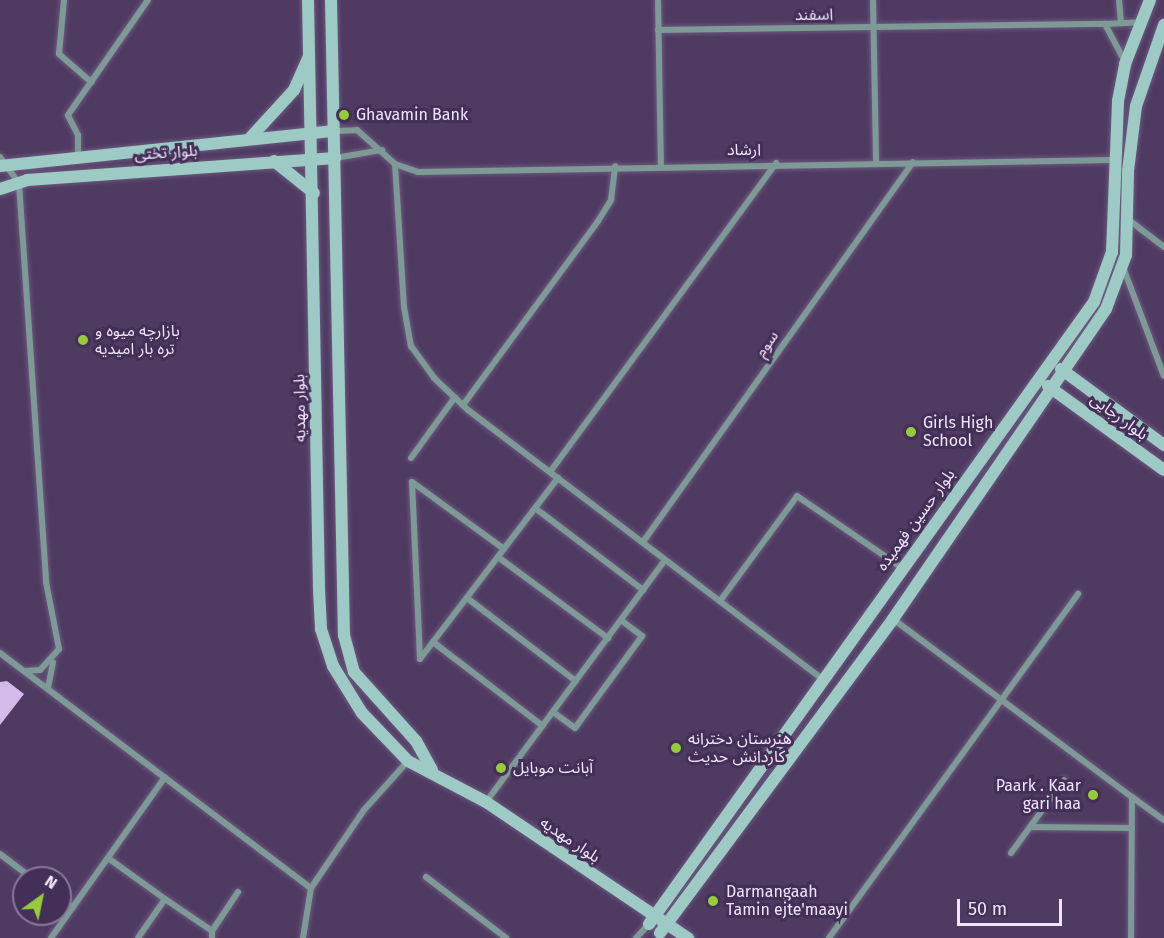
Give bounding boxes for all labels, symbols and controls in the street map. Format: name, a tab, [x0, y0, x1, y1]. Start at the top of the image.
street label: اسفند	[795, 5, 833, 25]
place label: Ghavamin Bank	[356, 105, 468, 125]
marker: Ghavamin Bank	[337, 108, 351, 122]
street label: ارشاد	[727, 140, 761, 160]
street label: بلوار تختی	[134, 141, 198, 165]
place label: بازارچه میوه و تره بار امیدیه	[95, 321, 180, 359]
street label: سوم	[751, 327, 783, 361]
marker: بازارچه میوه و تره بار امیدیه	[76, 333, 90, 347]
street label: بلوار مهدیه	[290, 374, 310, 442]
street label: بلوار رجایی	[1086, 390, 1152, 444]
place label: Girls High School	[923, 413, 993, 451]
marker: Girls High School	[904, 425, 918, 439]
street label: بلوار حسین فهمیده	[873, 465, 959, 575]
place label: هنرستان دخترانه کاردانش حدیث	[688, 729, 792, 767]
marker: هنرستان دخترانه کاردانش حدیث	[669, 741, 683, 755]
place label: آبانت موبایل	[513, 758, 593, 778]
marker: آبانت موبایل	[494, 761, 508, 775]
place label: Paark . Kaar gari haa	[996, 776, 1081, 814]
marker: Paark . Kaar gari haa	[1086, 788, 1100, 802]
street label: بلوار مهدیه	[536, 813, 604, 867]
north arrow	[12, 866, 72, 926]
text: N	[41, 871, 61, 893]
place label: Darmangaah Tamin ejte'maayi	[726, 882, 848, 920]
scale bar	[960, 887, 1065, 925]
marker: Darmangaah Tamin ejte'maayi	[704, 892, 722, 910]
text: 50 m	[968, 898, 1007, 920]

